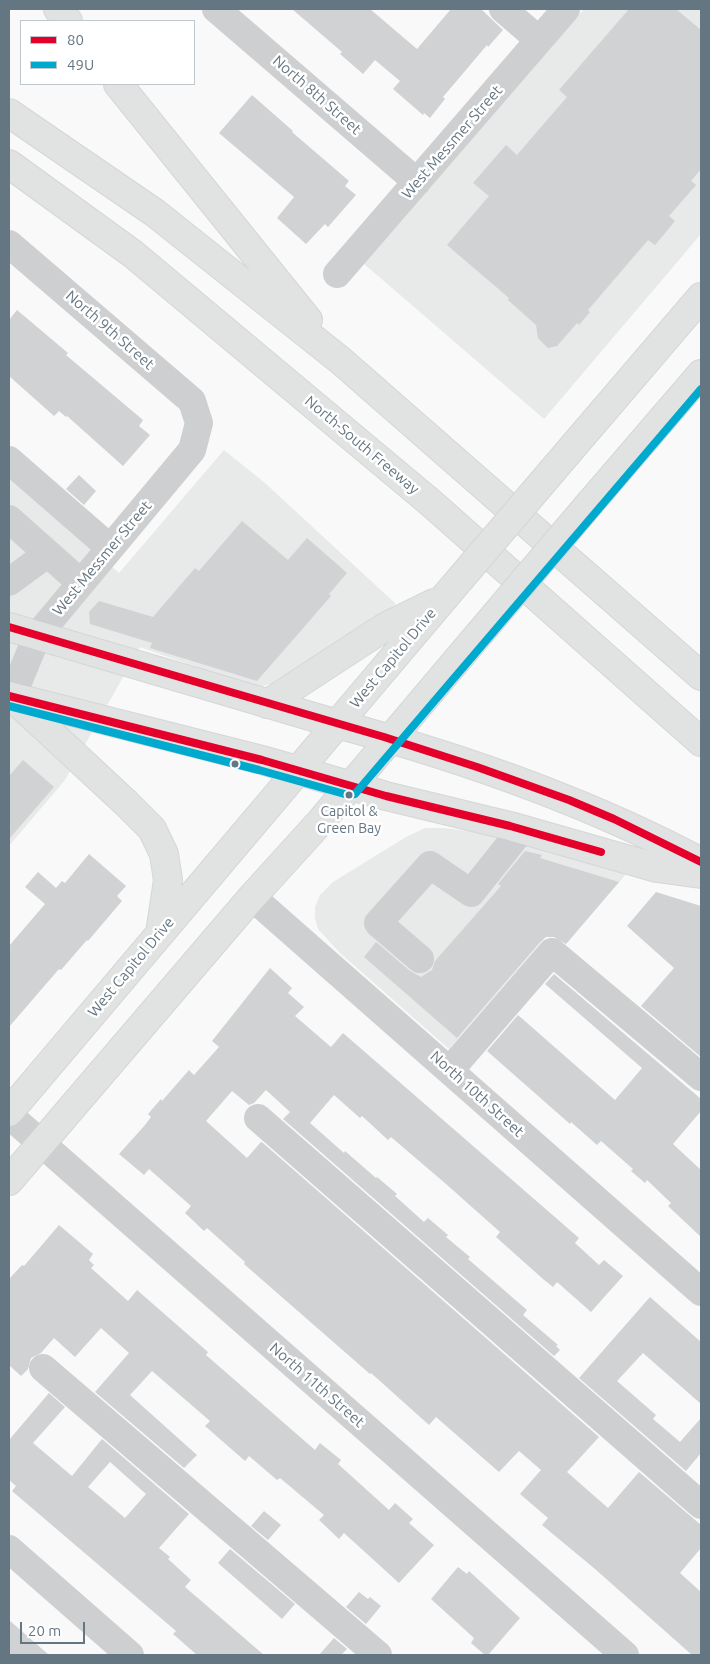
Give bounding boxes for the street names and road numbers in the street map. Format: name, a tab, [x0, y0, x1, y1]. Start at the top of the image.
street label: North 8th Street	[269, 52, 365, 138]
street label: West Messmer Street	[398, 82, 506, 202]
street label: North 9th Street	[62, 287, 158, 373]
street label: North-South Freeway	[301, 392, 423, 498]
street label: West Messmer Street	[49, 497, 155, 619]
street label: West Capitol Drive	[346, 604, 440, 712]
street label: West Capitol Drive	[84, 913, 178, 1021]
street label: North 10th Street	[426, 1047, 528, 1141]
street label: North 11th Street	[266, 1339, 368, 1431]

